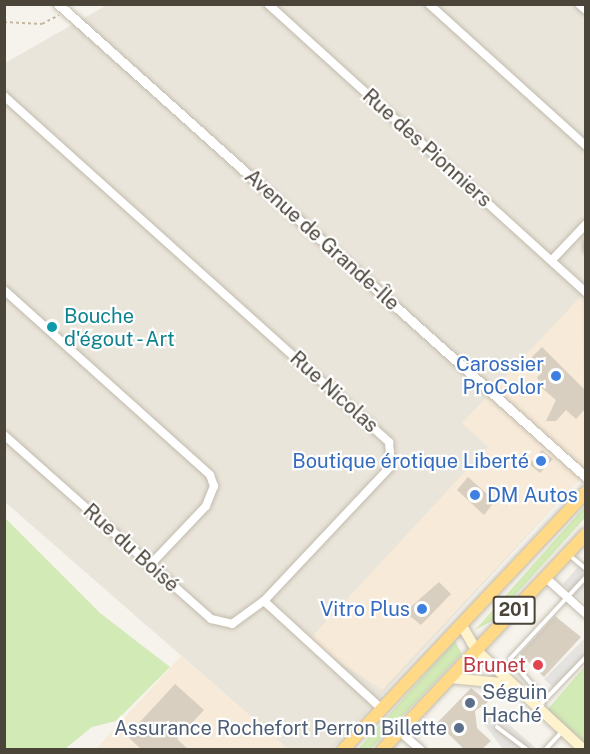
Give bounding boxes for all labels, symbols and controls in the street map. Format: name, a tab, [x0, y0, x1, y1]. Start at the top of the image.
street label: Rue des Pionniers	[357, 84, 497, 212]
street label: Avenue de Grande-Île	[240, 164, 404, 316]
place label: Bouche d'égout - Art	[64, 304, 180, 351]
marker: Bouche d'égout - Art	[45, 320, 59, 334]
street label: Rue Nicolas	[285, 346, 383, 438]
place label: Carossier ProColor	[456, 352, 544, 399]
marker: Carossier ProColor	[549, 369, 563, 383]
place label: Boutique érotique Liberté	[292, 449, 529, 473]
marker: Boutique érotique Liberté	[534, 454, 548, 468]
place label: DM Autos	[487, 483, 578, 507]
marker: DM Autos	[468, 488, 482, 502]
street label: Rue du Boisé	[78, 499, 184, 597]
road number: 201	[492, 595, 536, 625]
place label: Vitro Plus	[320, 597, 410, 621]
marker: Vitro Plus	[415, 602, 429, 616]
place label: Brunet	[463, 653, 526, 677]
marker: Brunet	[531, 658, 545, 672]
place label: Séguin Haché	[482, 680, 547, 727]
marker: Séguin Haché	[463, 696, 477, 710]
place label: Assurance Rochefort Perron Billette	[114, 716, 447, 740]
marker: Assurance Rochefort Perron Billette	[452, 721, 466, 735]

